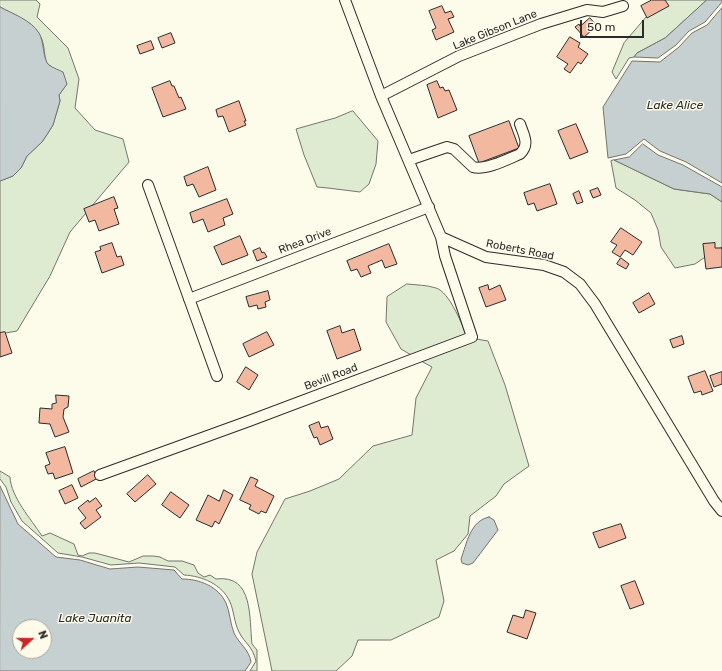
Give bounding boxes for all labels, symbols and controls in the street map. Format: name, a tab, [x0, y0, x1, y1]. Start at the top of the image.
street label: Lake Gibson Lane	[451, 7, 539, 53]
scale bar	[582, 12, 646, 38]
text: 50 m	[587, 20, 615, 34]
water label: Lake Alice	[647, 99, 703, 113]
street label: Rhea Drive	[277, 225, 333, 257]
street label: Roberts Road	[485, 237, 555, 263]
street label: Bevill Road	[302, 361, 360, 393]
water label: Lake Juanita	[59, 612, 131, 626]
north arrow	[12, 619, 52, 659]
text: N	[35, 629, 50, 641]

